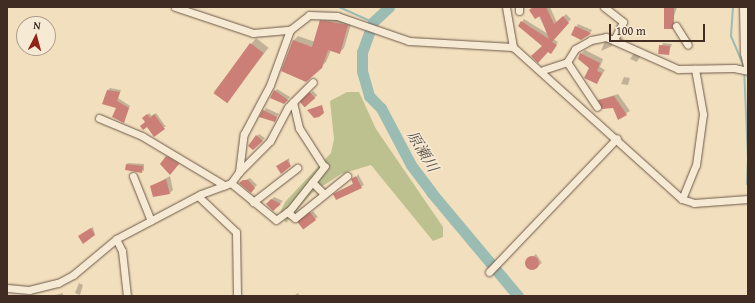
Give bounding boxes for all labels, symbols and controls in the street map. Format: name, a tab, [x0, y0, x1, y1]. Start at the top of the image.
north arrow	[16, 16, 56, 56]
scale bar	[611, 16, 707, 42]
text: N	[33, 17, 42, 33]
text: 100 m	[616, 22, 646, 39]
water label: 原瀬川	[404, 127, 442, 175]

